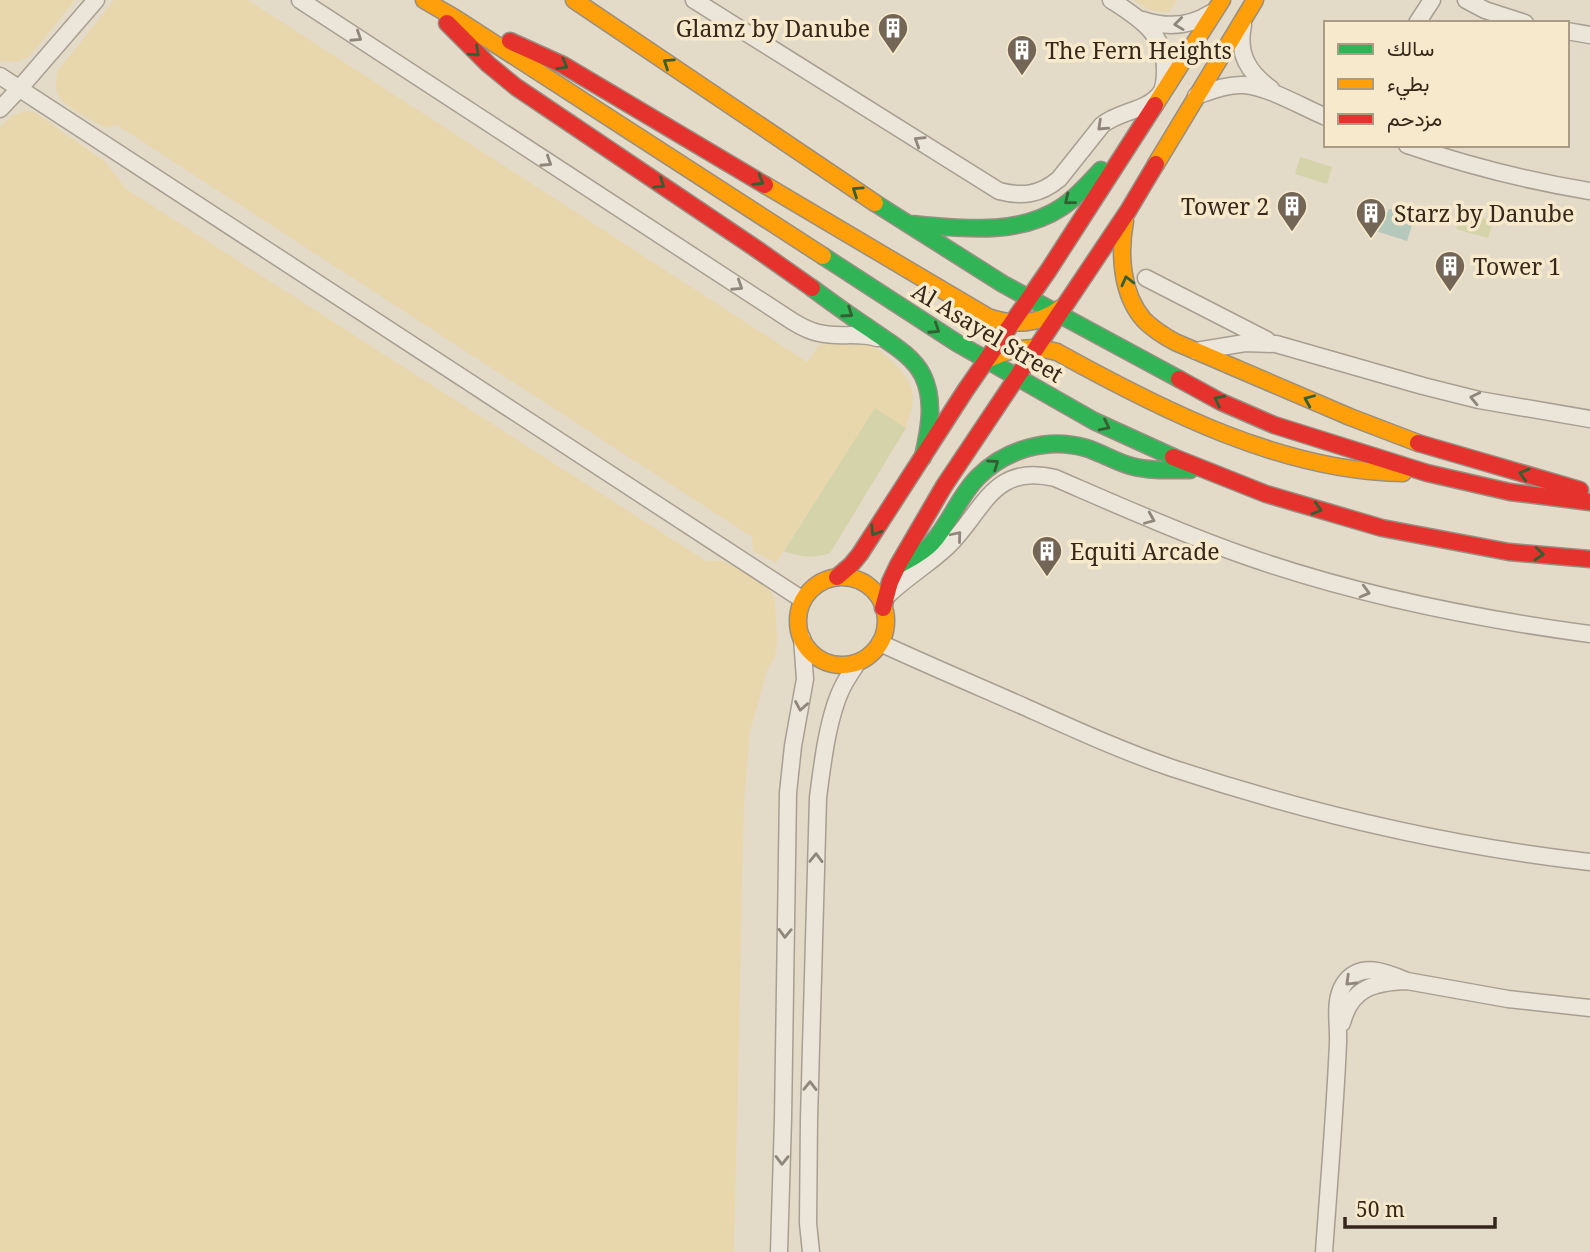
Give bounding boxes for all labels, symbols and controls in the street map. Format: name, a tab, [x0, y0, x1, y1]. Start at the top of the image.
building icon: Glamz by Danube	[876, 11, 910, 55]
place label: Glamz by Danube	[676, 12, 870, 44]
one-way arrow	[1173, 17, 1185, 32]
legend	[1324, 21, 1569, 147]
one-way arrow	[349, 29, 362, 42]
building icon: The Fern Heights	[1005, 33, 1039, 77]
place label: The Fern Heights	[1045, 34, 1232, 66]
text: سالك	[1387, 34, 1434, 62]
one-way arrow	[467, 44, 480, 57]
one-way arrow	[555, 57, 568, 71]
one-way arrow	[663, 59, 676, 71]
text: بطيء	[1387, 69, 1430, 101]
text: مزدحم	[1387, 104, 1442, 133]
one-way arrow	[1098, 118, 1111, 131]
one-way arrow	[914, 136, 927, 149]
one-way arrow	[540, 153, 553, 166]
one-way arrow	[751, 172, 764, 185]
one-way arrow	[653, 176, 666, 189]
one-way arrow	[852, 186, 865, 199]
building icon: Tower 2	[1275, 189, 1309, 233]
place label: Tower 2	[1181, 190, 1269, 222]
one-way arrow	[1065, 192, 1077, 205]
building icon: Starz by Danube	[1354, 196, 1388, 240]
place label: Starz by Danube	[1394, 197, 1574, 229]
building icon: Tower 1	[1433, 249, 1467, 293]
place label: Tower 1	[1473, 250, 1561, 282]
street label: Al Asayel Street	[906, 274, 1070, 390]
one-way arrow	[1121, 276, 1135, 288]
one-way arrow	[730, 278, 743, 290]
one-way arrow	[840, 305, 853, 317]
one-way arrow	[927, 320, 940, 333]
one-way arrow	[1469, 392, 1481, 407]
one-way arrow	[1304, 394, 1317, 408]
one-way arrow	[1214, 395, 1226, 409]
one-way arrow	[1098, 418, 1110, 432]
one-way arrow	[986, 460, 999, 472]
one-way arrow	[1519, 468, 1531, 482]
one-way arrow	[1311, 501, 1323, 516]
one-way arrow	[1142, 511, 1155, 525]
one-way arrow	[871, 523, 883, 536]
one-way arrow	[948, 531, 961, 543]
building icon: Equiti Arcade	[1030, 534, 1064, 578]
place label: Equiti Arcade	[1070, 535, 1220, 567]
one-way arrow	[1534, 546, 1545, 561]
one-way arrow	[1359, 583, 1371, 598]
one-way arrow	[794, 700, 809, 712]
one-way arrow	[808, 853, 823, 864]
one-way arrow	[778, 927, 793, 938]
one-way arrow	[1345, 972, 1358, 985]
one-way arrow	[802, 1080, 818, 1091]
one-way arrow	[774, 1155, 790, 1166]
scale bar	[1345, 1186, 1496, 1230]
text: 50 m	[1356, 1195, 1405, 1223]

